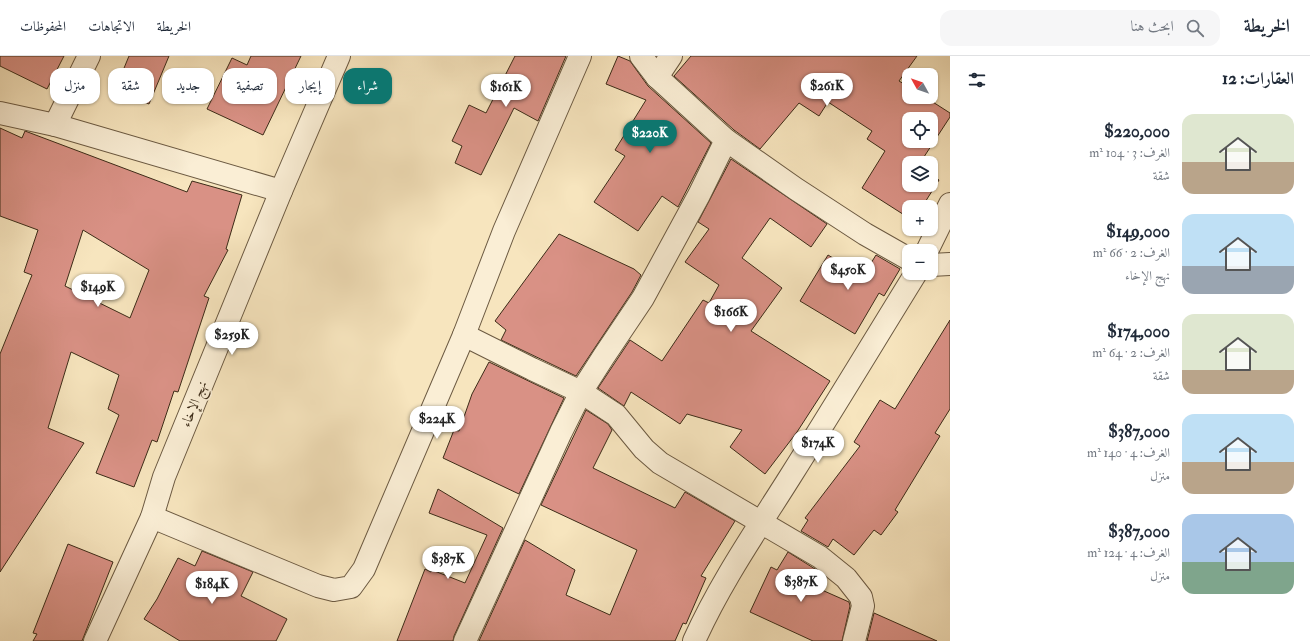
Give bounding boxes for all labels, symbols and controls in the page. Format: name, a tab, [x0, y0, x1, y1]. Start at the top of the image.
search box	[940, 10, 1220, 46]
text: الخريطة	[1244, 14, 1290, 38]
text: ابحث هنا	[1131, 17, 1174, 36]
icon: search	[1184, 17, 1206, 39]
text: المحفوظات	[20, 18, 66, 35]
text: الاتجاهات	[88, 18, 135, 35]
text: الخريطة	[157, 18, 191, 35]
chip: منزل	[50, 68, 100, 104]
chip: شقة	[108, 68, 154, 104]
chip: جديد	[162, 68, 214, 104]
chip: تصفية	[222, 68, 277, 104]
chip: إيجار	[285, 68, 335, 104]
chip: شراء	[343, 68, 392, 104]
north arrow	[902, 68, 938, 104]
map controls	[902, 68, 938, 280]
text: العقارات: 12	[1222, 68, 1294, 89]
icon: filters	[966, 69, 988, 91]
pin: $261K	[799, 73, 855, 107]
pin: $161K	[478, 74, 534, 108]
text: $261K	[810, 78, 844, 94]
text: $161K	[490, 79, 522, 95]
button: locate	[902, 112, 938, 148]
pin: $220K	[622, 120, 678, 154]
text: $220,000	[1104, 121, 1170, 142]
text: $220K	[632, 125, 668, 141]
icon: home	[1214, 130, 1262, 178]
text: الغرف: 3 · 104 m²	[1089, 145, 1170, 161]
button: layers	[902, 156, 938, 192]
text: شقة	[1153, 168, 1170, 184]
button: +	[902, 200, 938, 236]
text: $149,000	[1106, 221, 1170, 242]
icon: home	[1214, 230, 1262, 278]
button: −	[902, 244, 938, 280]
text: الغرف: 2 · 66 m²	[1093, 245, 1170, 261]
pin: $450K	[820, 257, 876, 291]
text: $450K	[830, 262, 866, 278]
text: نهج الإخاء	[1125, 268, 1170, 284]
pin: $149K	[70, 274, 126, 308]
text: $149K	[81, 279, 115, 295]
pin: $166K	[703, 299, 759, 333]
text: $166K	[714, 304, 748, 320]
text: $174,000	[1107, 321, 1170, 342]
pin: $259K	[204, 322, 260, 356]
text: $259K	[214, 327, 250, 343]
icon: home	[1214, 330, 1262, 378]
text: الغرف: 2 · 64 m²	[1092, 345, 1170, 361]
text: شقة	[1153, 368, 1170, 384]
street label: نهج الإخاء	[177, 378, 215, 431]
pin: $224K	[409, 406, 465, 440]
text: $224K	[419, 411, 455, 427]
text: $387,000	[1108, 421, 1170, 442]
pin: $174K	[790, 430, 846, 464]
icon: home	[1214, 430, 1262, 478]
text: $174K	[801, 435, 835, 451]
text: الغرف: 4 · 140 m²	[1087, 445, 1170, 461]
text: منزل	[1150, 468, 1170, 484]
text: $387,000	[1108, 521, 1170, 542]
icon: home	[1214, 530, 1262, 578]
text: الغرف: 4 · 124 m²	[1087, 545, 1170, 561]
pin: $387K	[420, 546, 476, 580]
text: $387K	[431, 551, 465, 567]
text: منزل	[1150, 568, 1170, 584]
pin: $387K	[773, 569, 829, 603]
pin: $184K	[184, 571, 240, 605]
text: $387K	[784, 574, 818, 590]
text: $184K	[195, 576, 229, 592]

